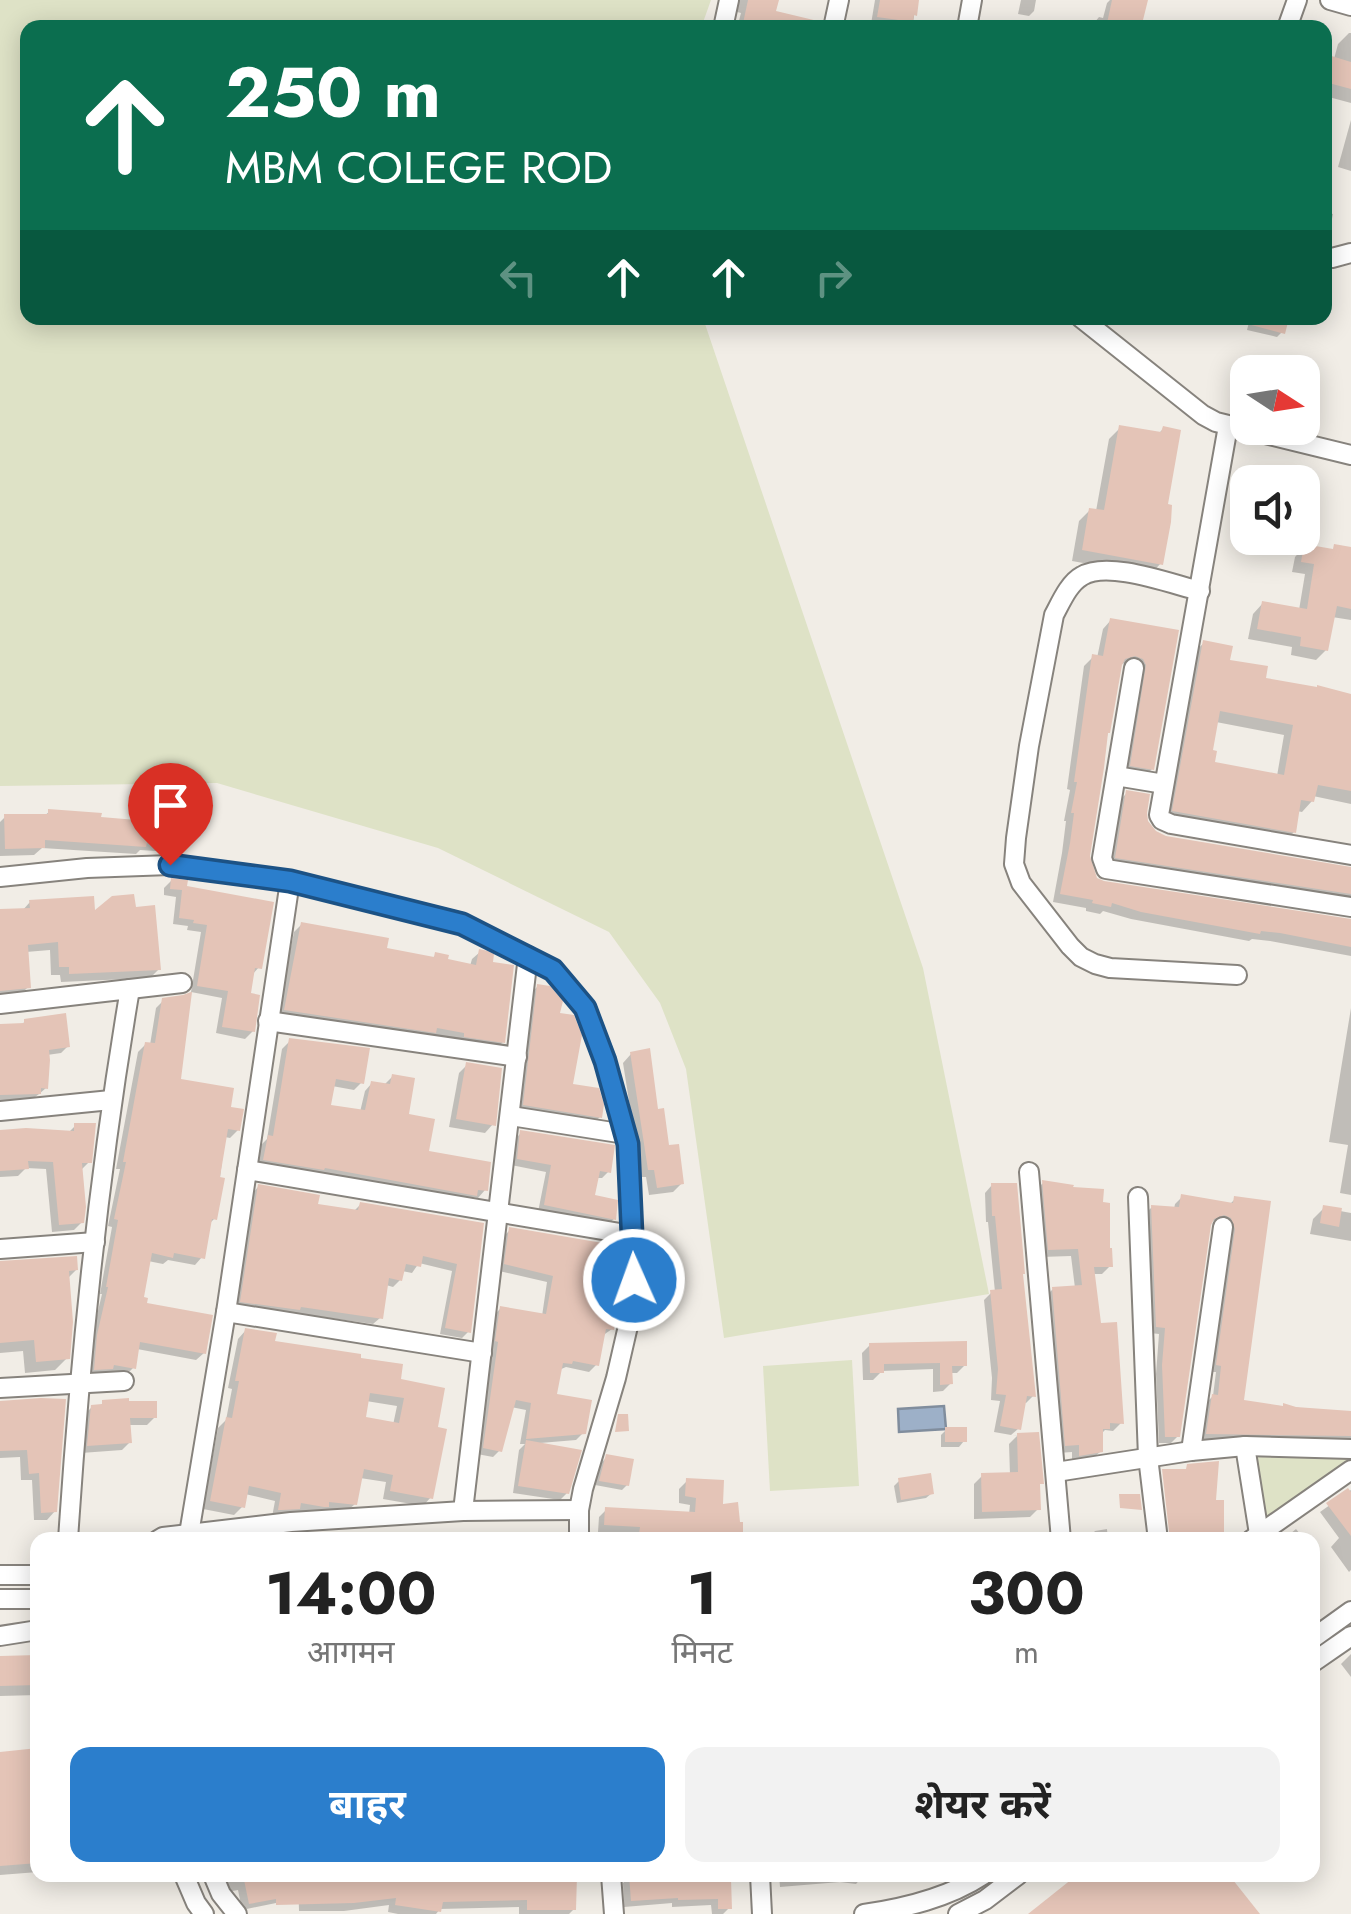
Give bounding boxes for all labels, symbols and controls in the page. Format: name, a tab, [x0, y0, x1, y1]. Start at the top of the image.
text: 250 m	[225, 42, 441, 143]
icon: ahead	[60, 60, 190, 190]
text: MBM COLEGE ROD	[225, 135, 612, 200]
icon: left	[491, 250, 546, 305]
icon: ahead	[596, 250, 651, 305]
icon: ahead	[701, 250, 756, 305]
icon: right	[806, 250, 861, 305]
north arrow	[1230, 355, 1320, 445]
map controls	[1230, 355, 1320, 555]
button: sound	[1230, 465, 1320, 555]
pin	[128, 763, 213, 866]
icon: arrive	[143, 778, 198, 833]
position arrow	[582, 1228, 686, 1332]
text: 14:00	[265, 1550, 436, 1637]
text: 1	[687, 1550, 717, 1637]
text: 300	[968, 1550, 1085, 1637]
text: आगमन	[307, 1629, 395, 1675]
text: मिनट	[672, 1629, 733, 1675]
text: m	[1014, 1629, 1039, 1675]
button: बाहर	[70, 1747, 665, 1862]
button: शेयर करें	[685, 1747, 1280, 1862]

